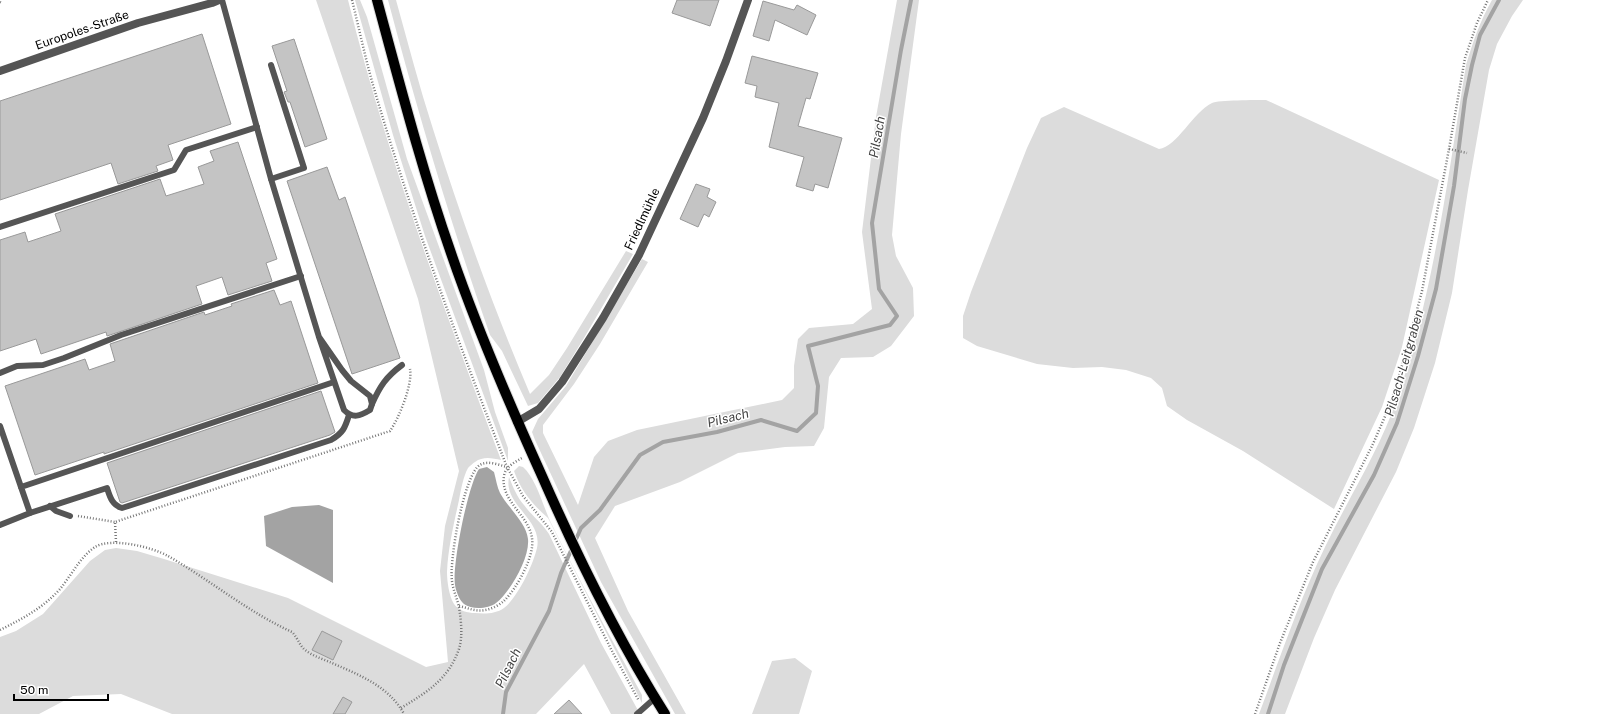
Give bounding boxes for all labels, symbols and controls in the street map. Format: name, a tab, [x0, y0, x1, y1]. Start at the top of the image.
street label: Europoles-Straße	[33, 7, 131, 53]
water label: Pilsach	[866, 115, 888, 159]
street label: Friedlmühle	[622, 186, 663, 252]
water label: Pilsach-Leitgraben	[1382, 308, 1426, 418]
water label: Pilsach	[706, 406, 750, 430]
water label: Pilsach	[492, 646, 524, 690]
scale bar	[14, 676, 108, 702]
text: 50 m	[20, 683, 48, 697]

